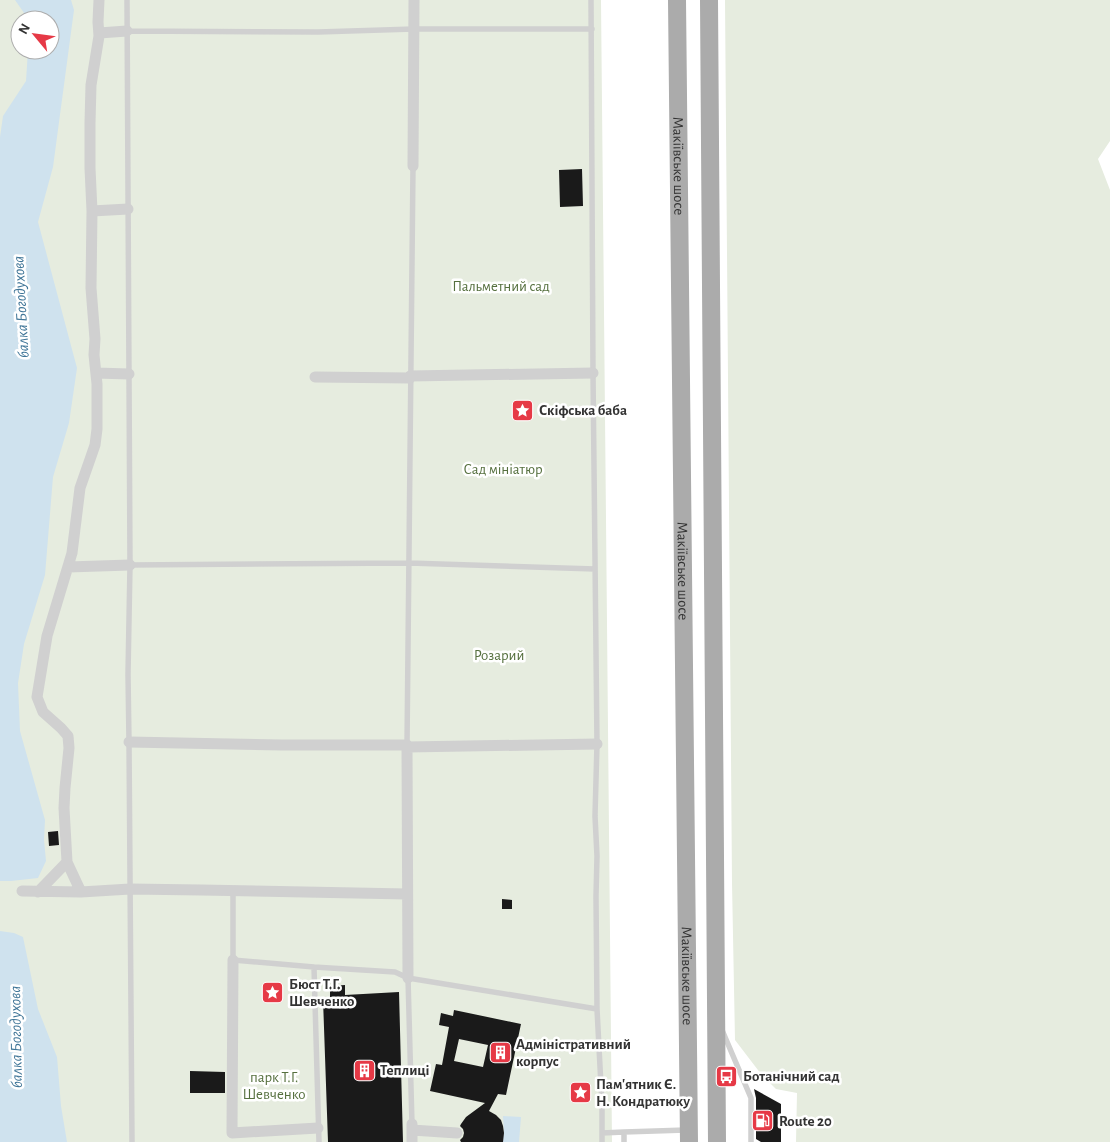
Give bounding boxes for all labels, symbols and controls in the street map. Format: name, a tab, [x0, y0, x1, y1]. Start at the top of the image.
north arrow	[10, 10, 60, 60]
text: N	[16, 22, 33, 37]
street label: Макіївське шосе	[671, 117, 687, 216]
water label: балка Богодухова	[10, 255, 32, 359]
park label: Пальметний сад	[452, 279, 550, 294]
place icon: Скіфська баба	[511, 398, 535, 422]
place label: Скіфська баба	[539, 403, 627, 418]
park label: Сад мініатюр	[463, 462, 543, 477]
street label: Макіївське шосе	[675, 522, 691, 621]
park label: Розарий	[474, 648, 524, 663]
street label: Макіївське шосе	[679, 926, 695, 1026]
place label: Бюст Т.Г. Шевченко	[289, 977, 354, 1009]
place icon: Бюст Т.Г. Шевченко	[261, 981, 285, 1005]
water label: балка Богодухова	[7, 986, 25, 1088]
place label: Адміністративний корпус	[516, 1037, 631, 1069]
building icon: Адміністративний корпус	[488, 1041, 512, 1065]
building icon: Теплиці	[352, 1058, 376, 1082]
place label: Теплиці	[380, 1063, 430, 1078]
bus stop icon: Ботанічний сад	[715, 1064, 739, 1088]
place label: Ботанічний сад	[743, 1069, 840, 1084]
park label: парк Т.Г. Шевченко	[242, 1070, 306, 1102]
place label: Пам'ятник Є. Н. Кондратюку	[596, 1077, 690, 1109]
place icon: Пам'ятник Є. Н. Кондратюку	[568, 1081, 592, 1105]
fuel station icon: Route 20	[751, 1109, 775, 1133]
place label: Route 20	[779, 1114, 832, 1129]

